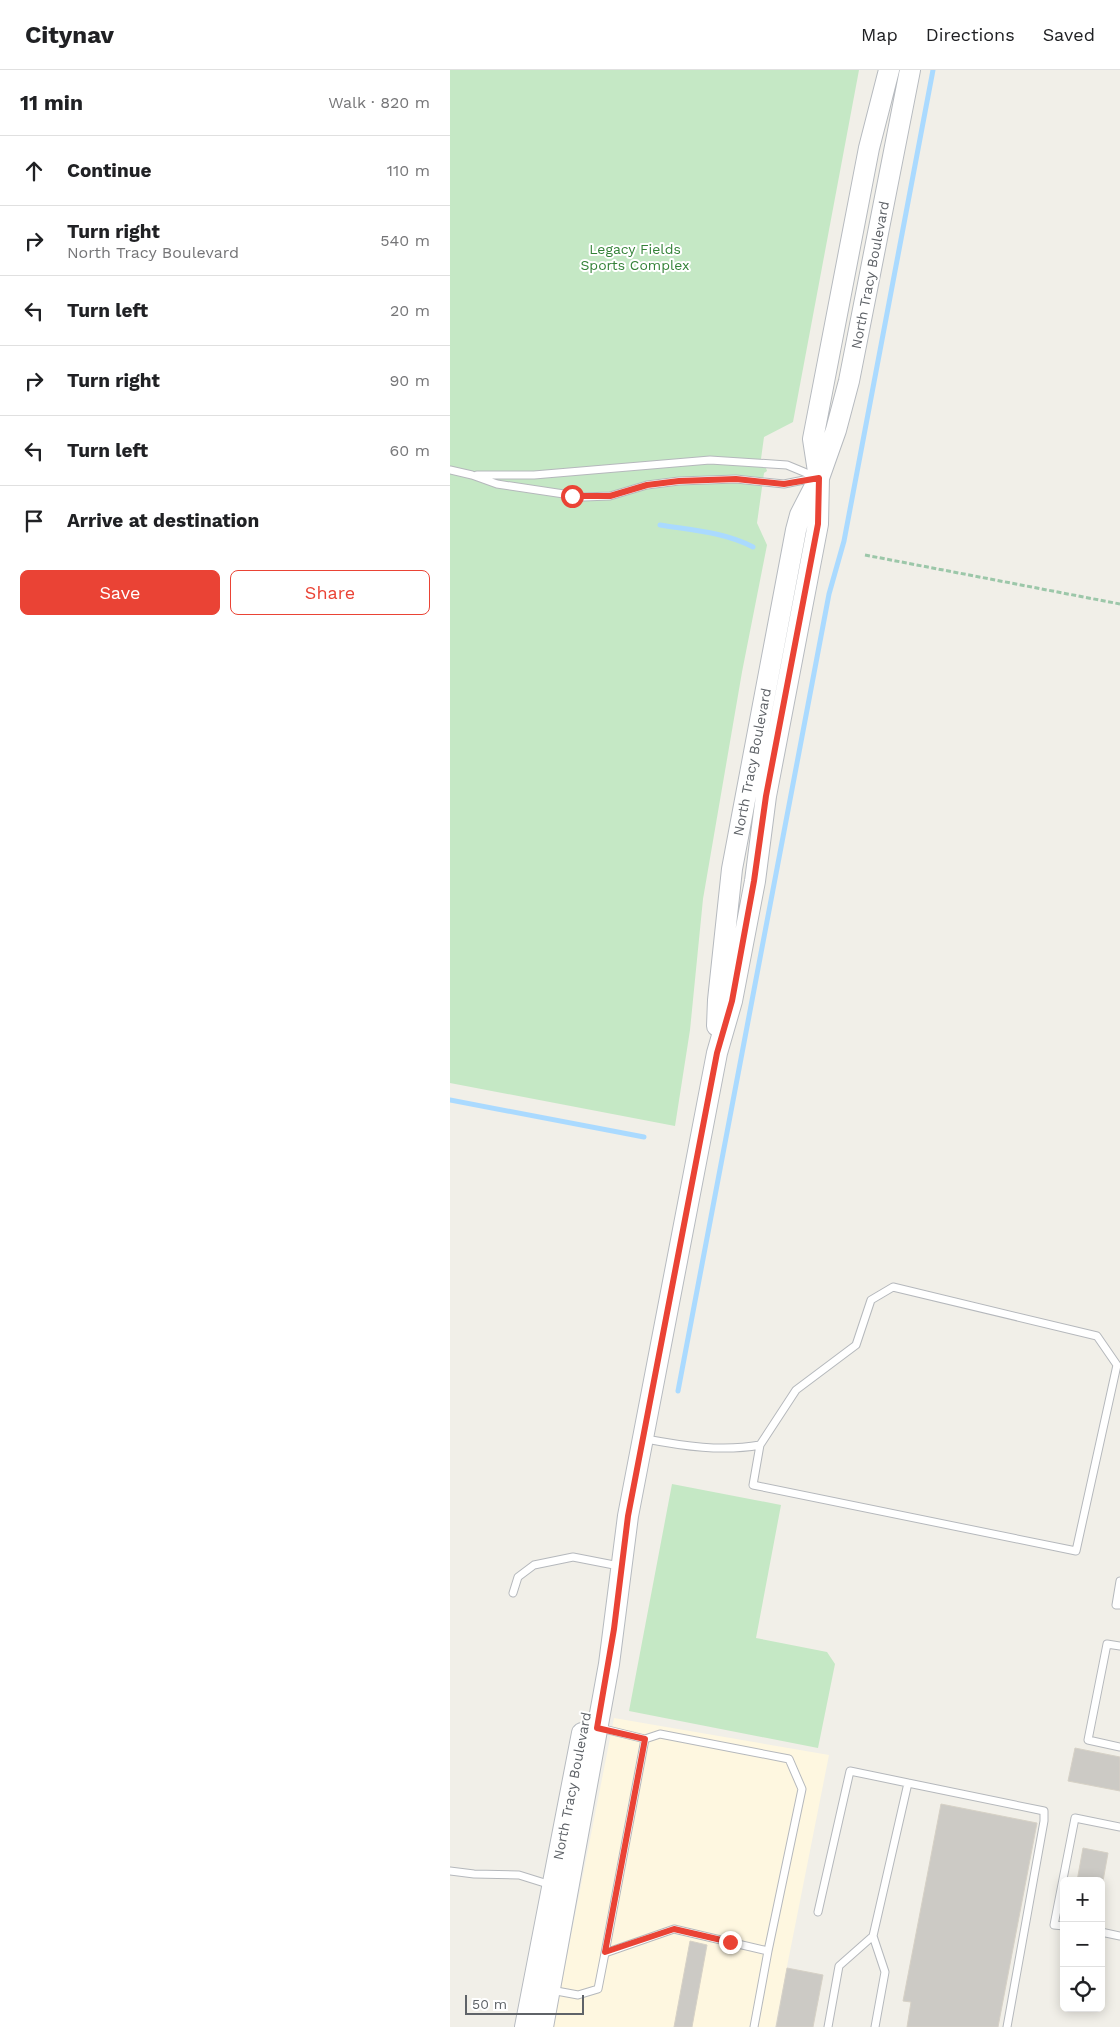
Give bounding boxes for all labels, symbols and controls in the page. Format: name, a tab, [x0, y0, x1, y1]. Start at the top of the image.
text: Citynav	[25, 21, 114, 49]
text: Map	[861, 24, 898, 45]
text: Directions	[926, 24, 1015, 45]
text: Saved	[1043, 24, 1095, 45]
text: 11 min	[20, 90, 83, 115]
text: Walk · 820 m	[328, 93, 430, 112]
icon: ahead	[20, 157, 48, 185]
text: Continue	[67, 159, 151, 182]
text: 110 m	[387, 161, 430, 180]
street label: North Tracy Boulevard	[848, 200, 892, 350]
text: Turn right	[67, 220, 160, 243]
icon: right	[20, 227, 48, 255]
text: 540 m	[380, 231, 430, 250]
park label: Legacy Fields Sports Complex	[580, 241, 690, 273]
text: North Tracy Boulevard	[67, 243, 239, 262]
icon: left	[20, 297, 48, 325]
text: Turn left	[67, 299, 148, 322]
text: 20 m	[390, 301, 430, 320]
icon: right	[20, 367, 48, 395]
text: Turn right	[67, 369, 160, 392]
text: 90 m	[389, 371, 430, 390]
icon: left	[20, 437, 48, 465]
text: Turn left	[67, 439, 148, 462]
text: 60 m	[390, 441, 430, 460]
route start	[561, 485, 584, 508]
icon: arrive	[20, 507, 48, 535]
text: Arrive at destination	[67, 509, 259, 532]
button: Save	[20, 570, 220, 615]
button: Share	[230, 570, 430, 615]
street label: North Tracy Boulevard	[730, 687, 774, 837]
street label: North Tracy Boulevard	[550, 1711, 594, 1861]
map controls	[1060, 1877, 1105, 2012]
button: +	[1060, 1877, 1105, 1922]
button: −	[1060, 1922, 1105, 1967]
route end	[719, 1931, 742, 1954]
button: locate	[1060, 1967, 1105, 2012]
scale bar	[465, 1992, 584, 2015]
text: 50 m	[472, 1996, 507, 2012]

